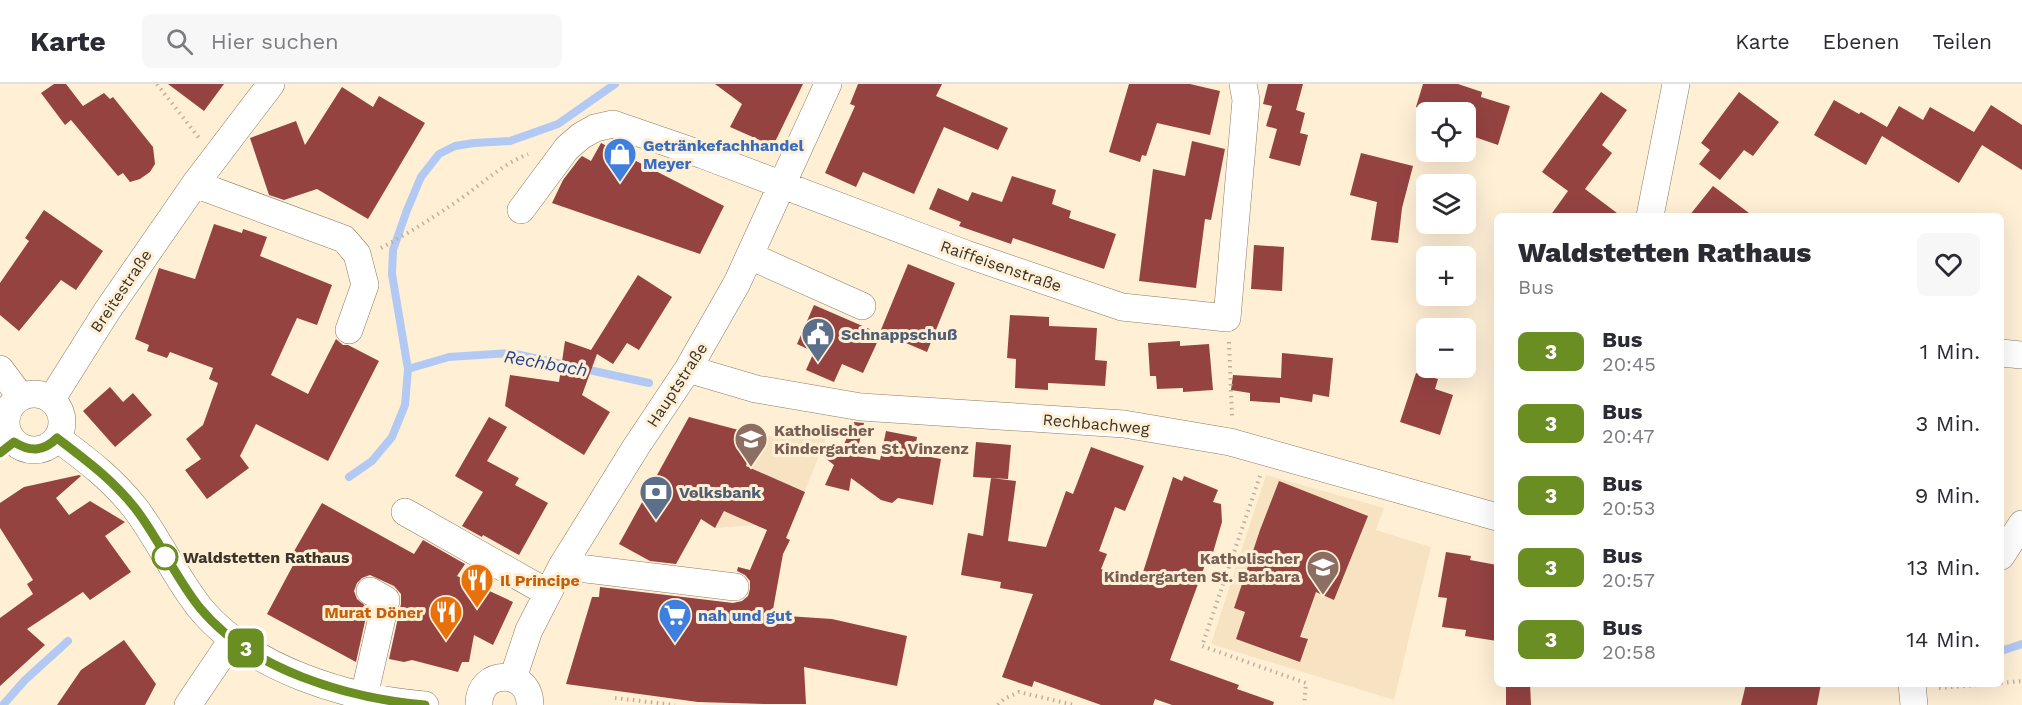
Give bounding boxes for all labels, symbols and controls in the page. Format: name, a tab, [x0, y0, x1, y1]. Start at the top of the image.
search box	[142, 14, 562, 68]
text: Karte	[30, 25, 106, 58]
icon: search	[163, 25, 196, 58]
text: Hier suchen	[211, 29, 339, 54]
text: Karte	[1735, 29, 1790, 54]
text: Ebenen	[1823, 29, 1899, 54]
text: Teilen	[1932, 29, 1992, 54]
map controls	[1416, 102, 1476, 378]
button: locate	[1416, 102, 1476, 162]
shop icon: Getränkefachhandel Meyer	[602, 136, 638, 183]
place label: Getränkefachhandel Meyer	[643, 136, 805, 173]
button: layers	[1416, 174, 1476, 234]
button: heart	[1917, 233, 1980, 296]
street label: Raiffeisenstraße	[938, 236, 1064, 296]
text: Waldstetten Rathaus	[1518, 236, 1811, 269]
street label: Breitestraße	[86, 246, 156, 336]
button: +	[1416, 246, 1476, 306]
text: Bus	[1518, 275, 1554, 299]
public building icon: Schnappschuß	[800, 316, 836, 363]
button: −	[1416, 318, 1476, 378]
place label: Schnappschuß	[841, 325, 957, 344]
text: Bus	[1602, 327, 1642, 352]
street label: Hauptstraße	[643, 339, 711, 431]
text: 3	[1545, 339, 1557, 364]
text: 1 Min.	[1920, 339, 1980, 364]
water label: Rechbach	[503, 345, 589, 381]
text: 20:45	[1602, 352, 1656, 376]
text: Bus	[1602, 399, 1642, 424]
street label: Rechbachweg	[1042, 410, 1151, 438]
text: 3	[1545, 411, 1557, 436]
text: 3 Min.	[1916, 411, 1980, 436]
school or university icon: Katholischer Kindergarten St. Vinzenz	[733, 421, 769, 468]
place label: Katholischer Kindergarten St. Vinzenz	[774, 421, 969, 458]
text: 20:47	[1602, 424, 1654, 448]
text: Bus	[1602, 471, 1642, 496]
bank icon: Volksbank	[638, 474, 674, 521]
place label: Volksbank	[679, 483, 761, 502]
text: 3	[1545, 483, 1557, 508]
text: 9 Min.	[1915, 483, 1980, 508]
text: 20:53	[1602, 496, 1655, 520]
text: Bus	[1602, 543, 1642, 568]
marker: Waldstetten Rathaus	[152, 544, 178, 570]
place label: Waldstetten Rathaus	[183, 548, 350, 567]
place label: Katholischer Kindergarten St. Barbara	[1104, 549, 1301, 586]
school or university icon: Katholischer Kindergarten St. Barbara	[1305, 549, 1341, 596]
text: 3	[1545, 555, 1557, 580]
text: 13 Min.	[1907, 555, 1980, 580]
restaurant icon: Il Principe	[459, 562, 495, 609]
text: 20:57	[1602, 568, 1655, 592]
place label: Il Principe	[500, 571, 580, 590]
restaurant icon: Murat Döner	[428, 594, 464, 641]
supermarket icon: nah und gut	[657, 597, 693, 644]
place label: Murat Döner	[324, 603, 423, 622]
place label: nah und gut	[698, 606, 792, 625]
text: Bus	[1602, 615, 1642, 640]
text: 3	[1545, 627, 1557, 652]
text: 14 Min.	[1906, 627, 1980, 652]
line badge: 3	[226, 628, 266, 668]
text: 3	[240, 636, 252, 661]
text: 20:58	[1602, 640, 1656, 664]

